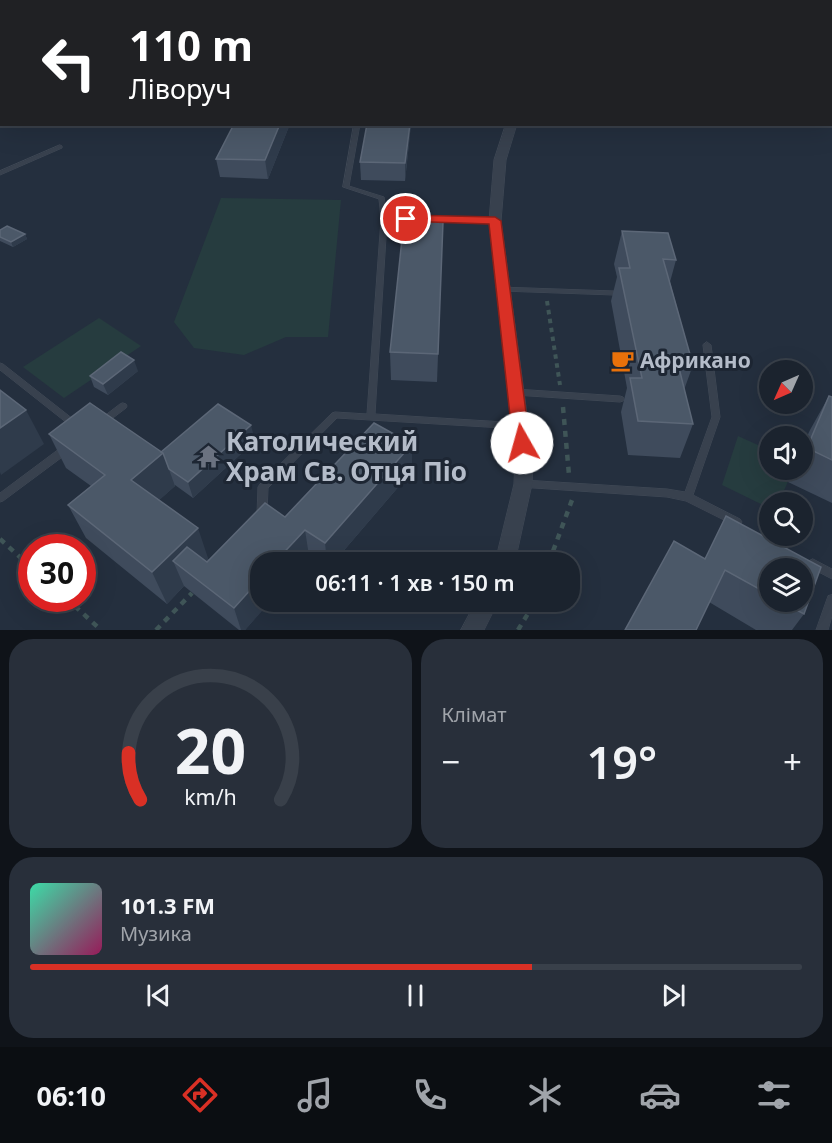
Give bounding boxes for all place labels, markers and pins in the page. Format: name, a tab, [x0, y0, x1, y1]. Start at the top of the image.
pin	[380, 193, 431, 244]
place label: Африкано	[640, 346, 751, 374]
cafe icon: Африкано	[609, 348, 635, 374]
place label: Католический Храм Св. Отця Піо	[226, 423, 467, 489]
temple icon: Католический Храм Св. Отця Піо	[195, 444, 221, 470]

